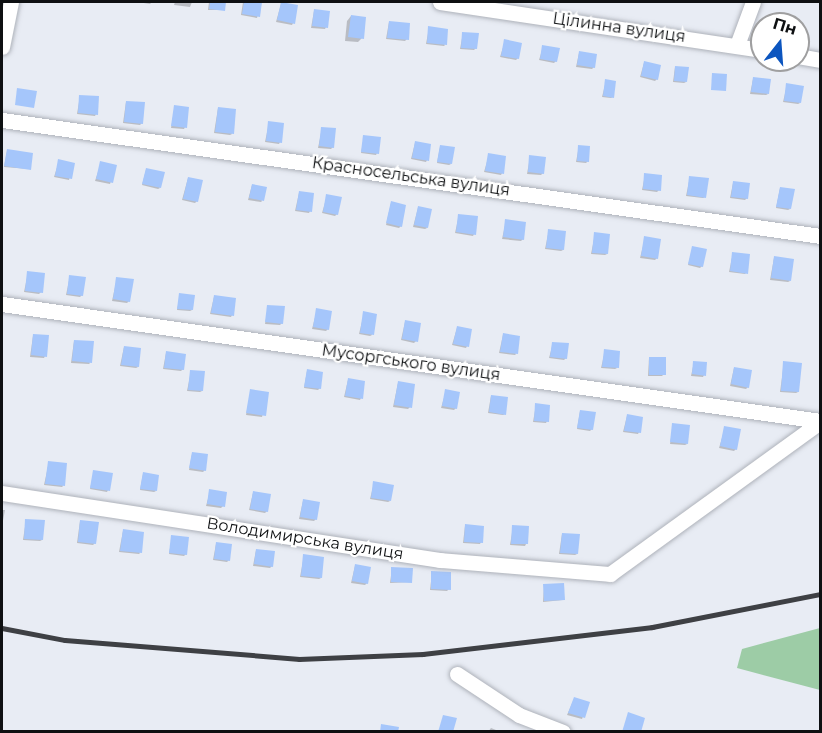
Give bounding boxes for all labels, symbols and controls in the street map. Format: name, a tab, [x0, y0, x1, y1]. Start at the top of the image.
street label: Цілинна вулиця	[551, 9, 687, 47]
north arrow	[750, 12, 810, 72]
text: Пн	[771, 14, 799, 39]
street label: Красносельська вулиця	[311, 154, 511, 200]
street label: Мусоргського вулиця	[320, 341, 502, 385]
street label: Володимирська вулиця	[205, 514, 405, 564]

